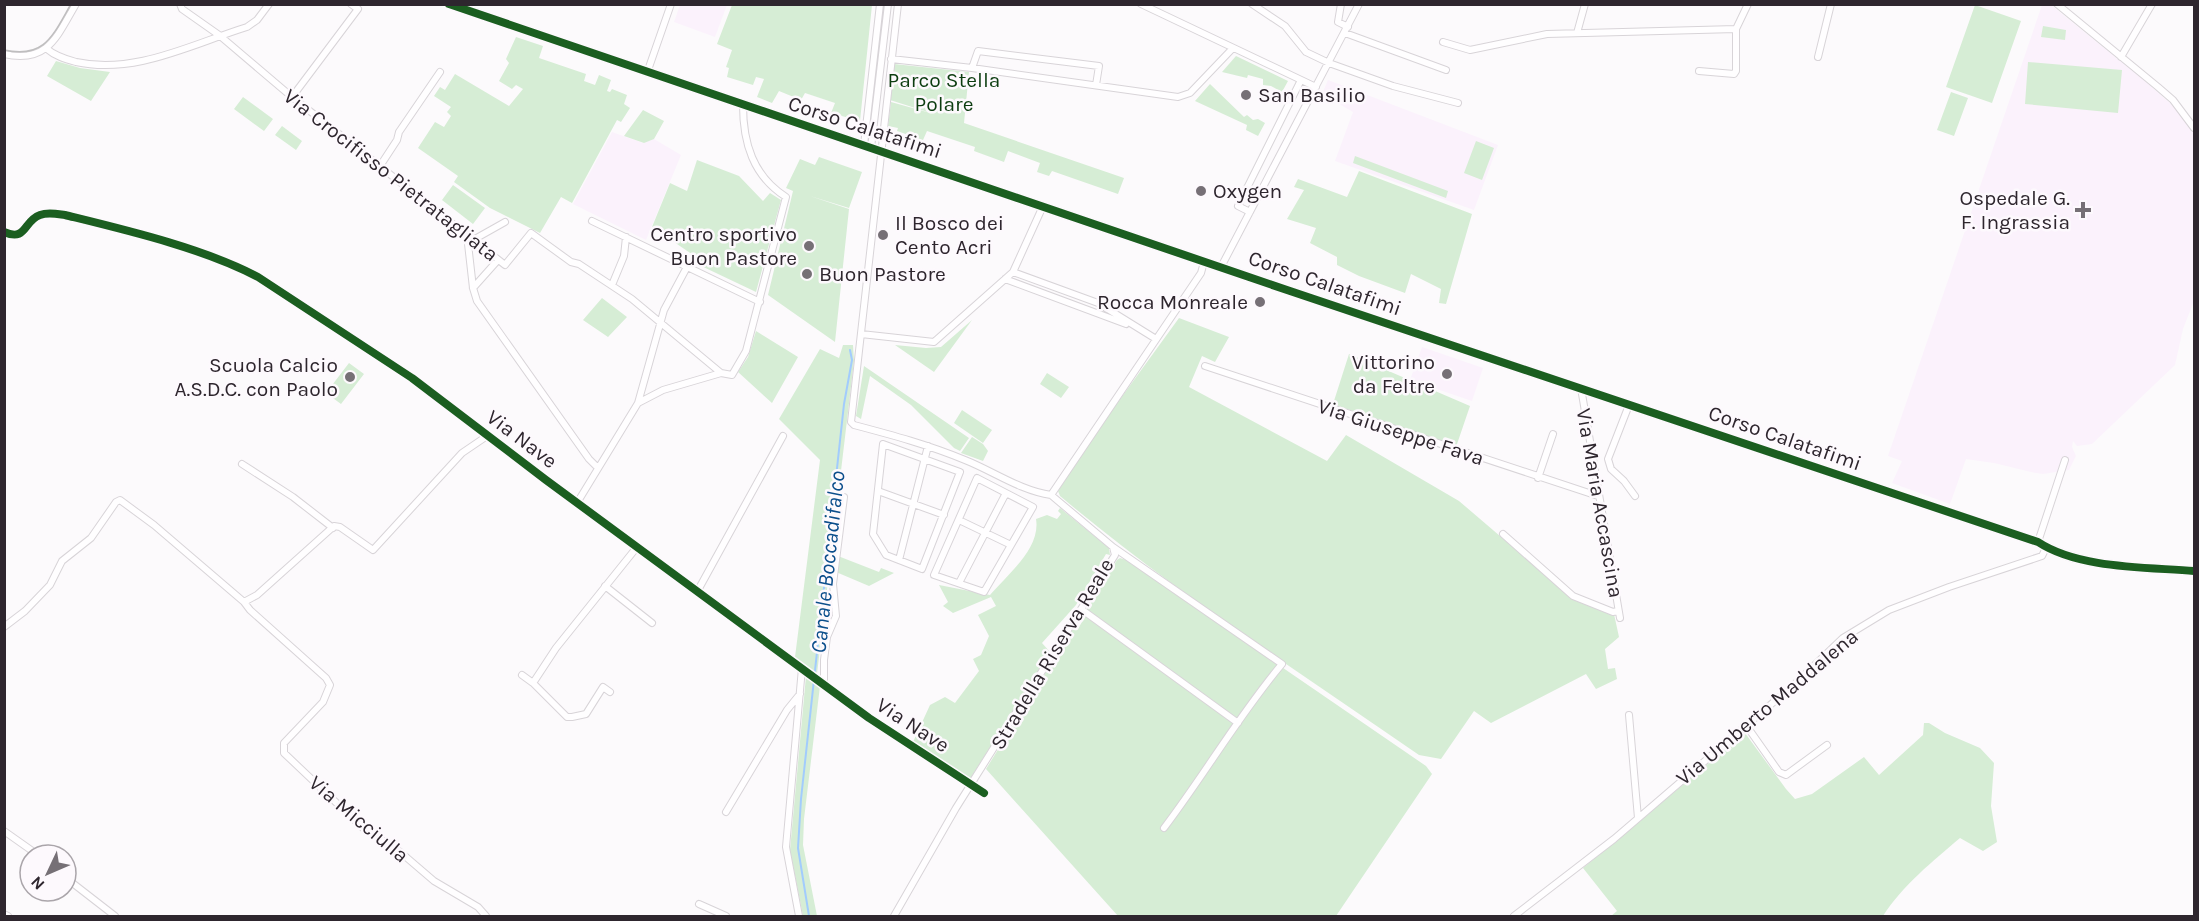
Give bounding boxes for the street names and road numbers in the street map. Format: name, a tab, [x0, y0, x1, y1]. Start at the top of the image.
street label: Via Crocifisso Pietratagliata	[279, 84, 503, 266]
street label: Corso Calatafimi	[785, 91, 945, 163]
street label: Corso Calatafimi	[1245, 246, 1405, 320]
street label: Via Giuseppe Fava	[1315, 394, 1487, 470]
street label: Corso Calatafimi	[1705, 401, 1865, 475]
street label: Via Nave	[482, 405, 562, 473]
street label: Via Maria Accascina	[1572, 406, 1628, 600]
street label: Stradella Riserva Reale	[985, 554, 1119, 754]
street label: Via Umberto Maddalena	[1671, 624, 1863, 790]
street label: Via Nave	[872, 693, 954, 757]
street label: Via Micciulla	[304, 770, 414, 868]

